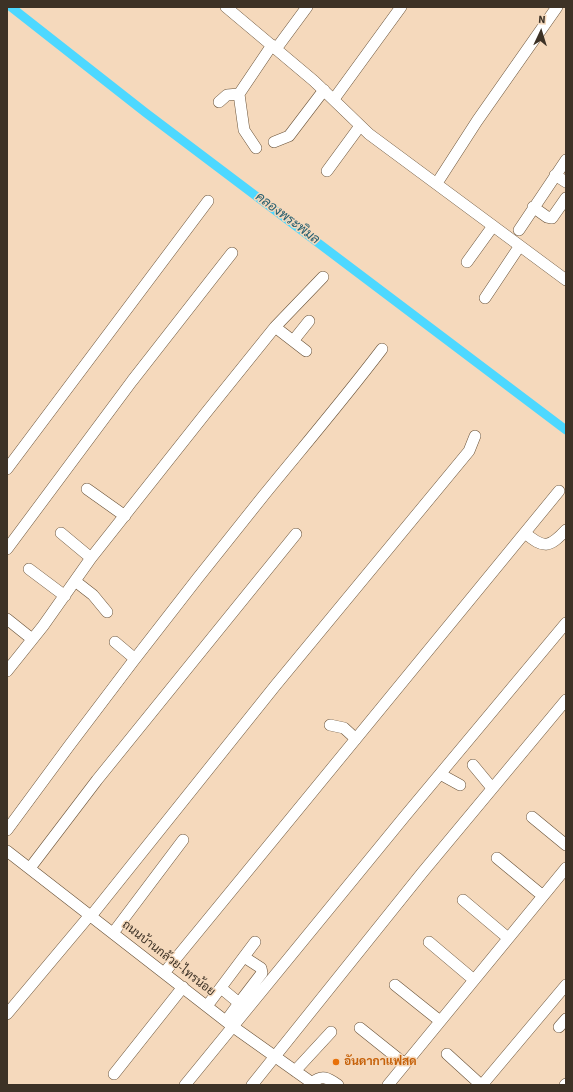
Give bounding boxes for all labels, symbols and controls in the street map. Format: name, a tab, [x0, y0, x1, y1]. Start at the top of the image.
north arrow	[521, 12, 561, 52]
text: N	[538, 12, 546, 27]
water label: คลองพระพิมล	[252, 190, 322, 248]
street label: ถนนบ้านกล้วย-ไทรน้อย	[119, 918, 217, 1000]
place label: อันดากาแฟสด	[344, 1055, 417, 1069]
marker: อันดากาแฟสด	[331, 1057, 341, 1067]

